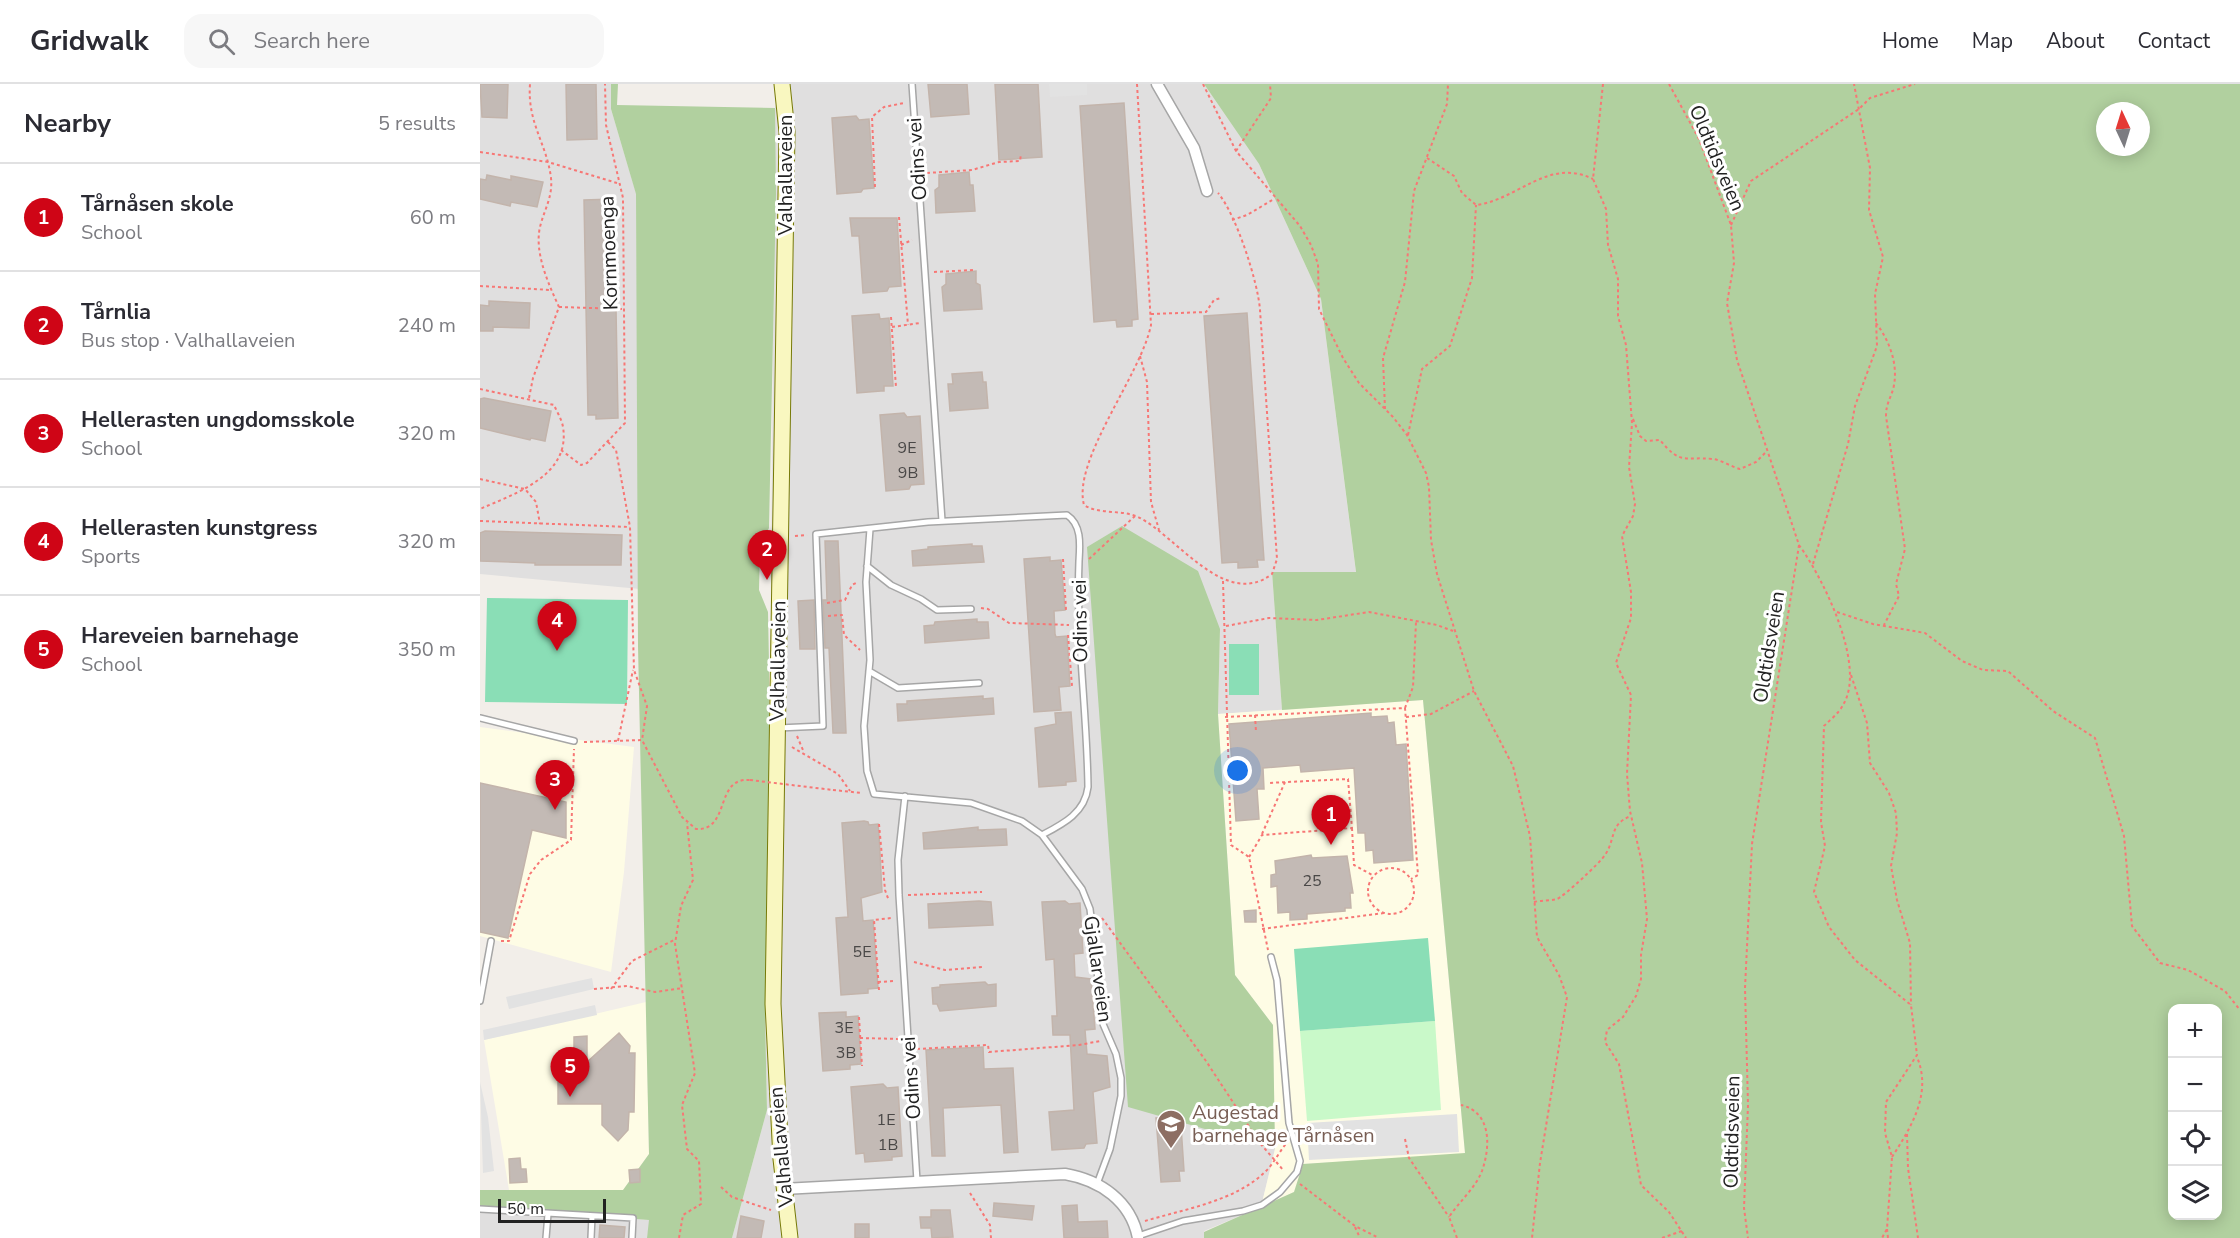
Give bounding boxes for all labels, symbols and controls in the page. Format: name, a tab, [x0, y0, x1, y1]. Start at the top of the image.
search box	[184, 14, 604, 68]
text: Gridwalk	[30, 22, 148, 60]
icon: search	[205, 25, 238, 58]
text: Search here	[253, 26, 370, 56]
text: Home	[1882, 27, 1939, 55]
text: Map	[1972, 27, 2013, 55]
text: About	[2046, 27, 2104, 55]
text: Contact	[2137, 27, 2210, 55]
street label: Oldtidsveien	[1682, 101, 1752, 215]
north arrow	[2096, 102, 2150, 156]
text: Nearby	[24, 106, 111, 141]
text: 5 results	[378, 110, 456, 137]
street label: Valhallaveien	[772, 115, 799, 236]
street label: Odins vei	[901, 117, 933, 201]
text: Tårnåsen skole	[81, 189, 234, 219]
street label: Kornmoenga	[594, 195, 624, 311]
text: 1	[38, 204, 50, 231]
text: 60 m	[410, 204, 456, 231]
text: School	[81, 219, 142, 246]
text: Tårnlia	[81, 297, 151, 327]
text: 2	[38, 312, 50, 339]
text: 240 m	[398, 312, 456, 339]
text: Bus stop · Valhallaveien	[81, 327, 295, 354]
text: Hellerasten ungdomsskole	[81, 405, 355, 435]
text: 3	[38, 420, 50, 447]
text: 320 m	[398, 420, 456, 447]
text: School	[81, 435, 142, 462]
house number: 9E	[898, 437, 916, 459]
house number: 9B	[898, 462, 918, 484]
text: Hellerasten kunstgress	[81, 513, 318, 543]
text: 4	[38, 528, 50, 555]
text: 320 m	[398, 528, 456, 555]
pin: 2	[748, 530, 786, 580]
text: Sports	[81, 543, 140, 570]
street label: Odins vei	[1066, 579, 1094, 663]
street label: Oldtidsveien	[1747, 589, 1791, 705]
street label: Valhallaveien	[763, 600, 793, 723]
pin: 4	[538, 602, 577, 651]
text: Hareveien barnehage	[81, 621, 299, 651]
text: 5	[38, 636, 50, 663]
text: 350 m	[398, 636, 456, 663]
text: School	[81, 651, 142, 678]
your location	[1223, 756, 1252, 785]
pin: 3	[536, 760, 574, 810]
pin: 1	[1312, 796, 1350, 845]
house number: 25	[1302, 870, 1322, 892]
street label: Gjallarveien	[1077, 914, 1119, 1024]
house number: 5E	[853, 941, 871, 963]
map controls	[2168, 1004, 2222, 1220]
button: +	[2168, 1004, 2222, 1058]
house number: 3E	[835, 1017, 853, 1039]
street label: Odins vei	[895, 1036, 927, 1120]
house number: 3B	[836, 1042, 856, 1064]
pin: 5	[550, 1048, 590, 1097]
button: −	[2168, 1058, 2222, 1112]
street label: Oldtidsveien	[1718, 1075, 1746, 1189]
street label: Valhallaveien	[762, 1086, 800, 1209]
place label: Augestad barnehage Tårnåsen	[1192, 1099, 1375, 1149]
school or university icon: Augestad barnehage Tårnåsen	[1155, 1108, 1187, 1150]
house number: 1E	[877, 1109, 895, 1131]
button: locate	[2168, 1112, 2222, 1166]
house number: 1B	[878, 1134, 898, 1156]
button: layers	[2168, 1166, 2222, 1220]
scale bar	[498, 1196, 606, 1224]
text: 50 m	[507, 1198, 544, 1220]

